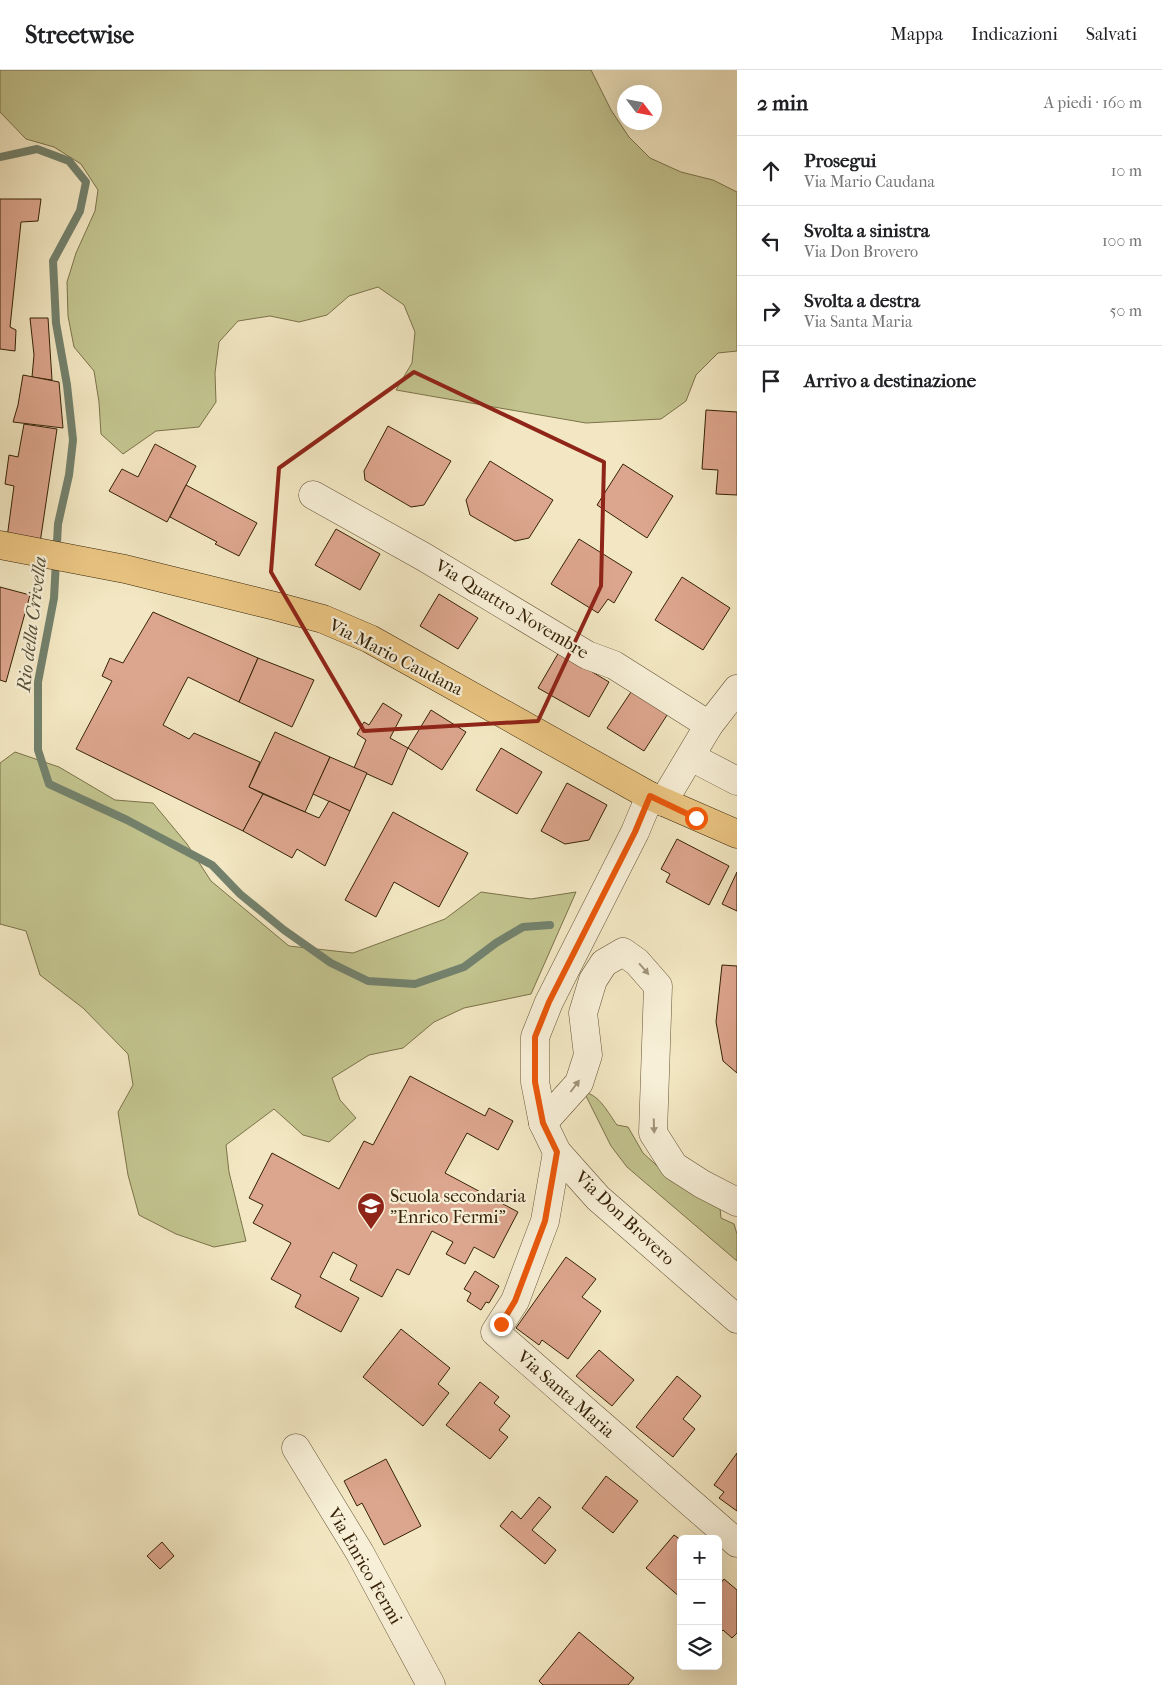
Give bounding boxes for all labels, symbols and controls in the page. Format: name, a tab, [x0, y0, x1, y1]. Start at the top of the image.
text: Streetwise	[25, 21, 134, 49]
text: Mappa	[890, 24, 943, 45]
text: Indicazioni	[971, 24, 1058, 45]
text: Salvati	[1086, 24, 1137, 45]
north arrow	[617, 85, 662, 130]
text: 2 min	[757, 91, 808, 115]
text: A piedi · 160 m	[1044, 93, 1142, 112]
text: Prosegui	[804, 150, 876, 172]
icon: ahead	[757, 157, 785, 185]
text: 10 m	[1111, 161, 1142, 180]
text: Via Mario Caudana	[804, 172, 935, 191]
text: Svolta a sinistra	[804, 220, 930, 242]
icon: left	[757, 227, 785, 255]
text: 100 m	[1102, 231, 1142, 250]
text: Via Don Brovero	[804, 242, 918, 261]
text: Svolta a destra	[804, 290, 920, 312]
icon: right	[757, 297, 785, 325]
text: 50 m	[1110, 301, 1142, 320]
text: Via Santa Maria	[804, 312, 912, 331]
icon: arrive	[757, 367, 785, 395]
text: Arrivo a destinazione	[804, 370, 976, 392]
water label: Rio della Crivella	[13, 555, 51, 695]
street label: Via Quattro Novembre	[430, 555, 592, 664]
street label: Via Mario Caudana	[325, 614, 467, 701]
route start	[685, 807, 708, 830]
one-way arrow	[638, 963, 649, 976]
one-way arrow	[569, 1080, 580, 1093]
one-way arrow	[650, 1119, 658, 1135]
street label: Via Don Brovero	[570, 1166, 679, 1270]
place label: Scuola secondaria "Enrico Fermi"	[390, 1186, 526, 1228]
school or university icon: Scuola secondaria "Enrico Fermi"	[356, 1191, 386, 1230]
route end	[490, 1313, 513, 1336]
street label: Via Santa Maria	[512, 1346, 619, 1443]
street label: Via Enrico Fermi	[322, 1503, 407, 1629]
map controls	[677, 1535, 722, 1670]
button: +	[677, 1535, 722, 1580]
button: −	[677, 1580, 722, 1625]
button: layers	[677, 1625, 722, 1670]

